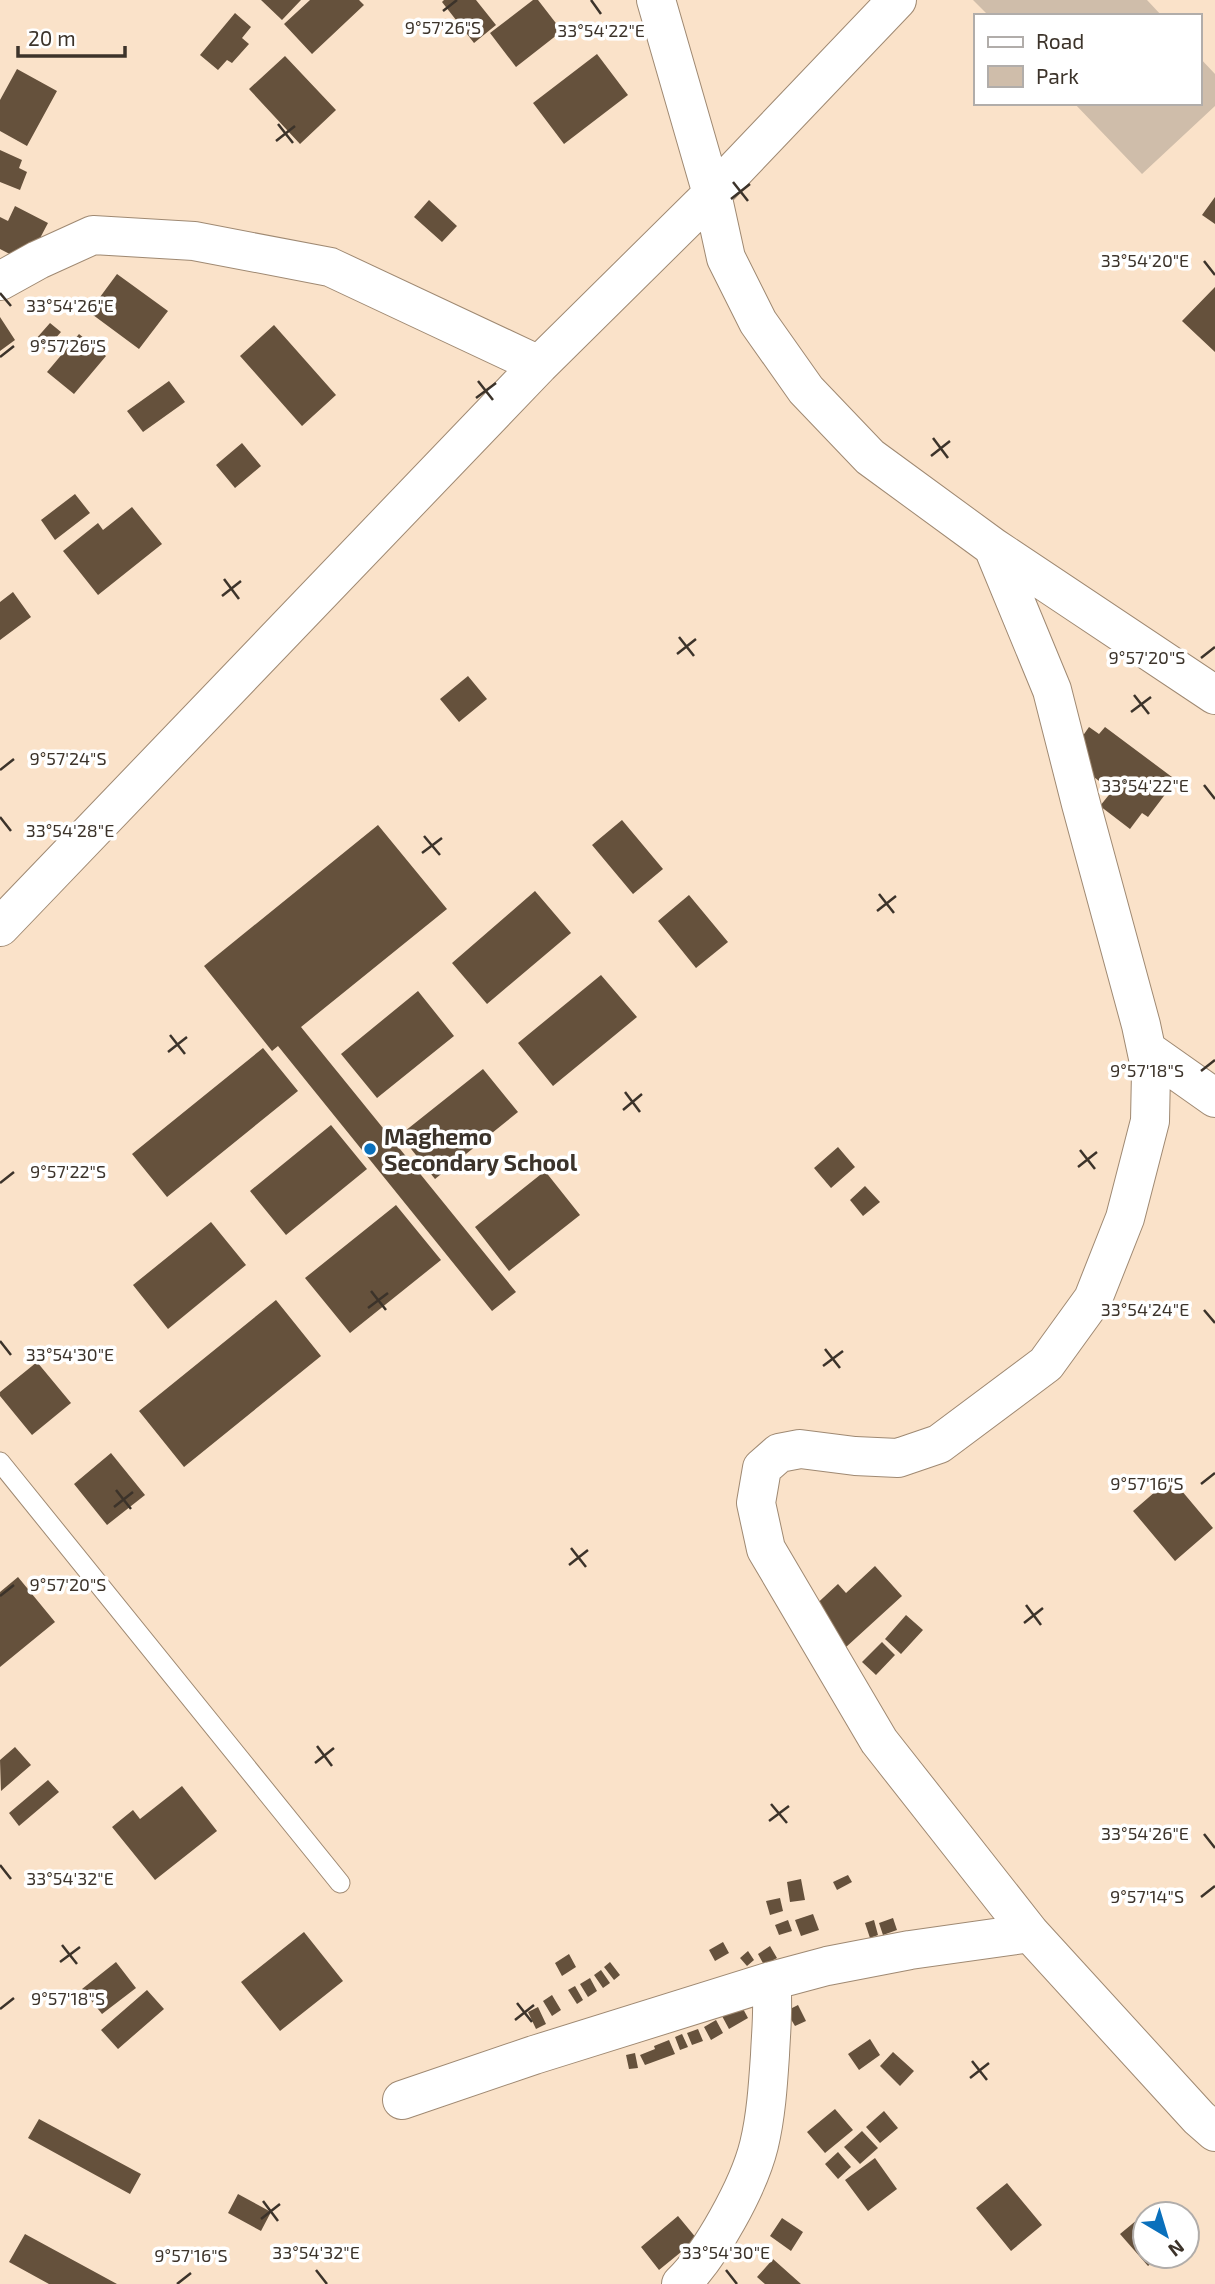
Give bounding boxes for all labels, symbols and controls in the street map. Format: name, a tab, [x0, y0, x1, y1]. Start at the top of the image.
scale bar	[18, 14, 124, 58]
legend	[974, 14, 1201, 105]
text: 9°57'26"S	[405, 16, 481, 38]
text: 33°54'22"E	[557, 19, 645, 41]
text: 20 m	[28, 25, 76, 50]
text: Road	[1036, 28, 1084, 53]
text: Park	[1036, 63, 1079, 88]
text: 33°54'20"E	[1101, 249, 1189, 271]
text: 33°54'26"E	[26, 294, 114, 316]
text: 9°57'26"S	[30, 334, 106, 356]
text: 9°57'20"S	[1109, 646, 1185, 668]
text: 9°57'24"S	[29, 747, 107, 769]
text: 33°54'22"E	[1101, 774, 1189, 796]
text: 33°54'28"E	[26, 819, 114, 841]
text: 9°57'18"S	[1110, 1059, 1184, 1081]
place label: Maghemo Secondary School	[384, 1122, 578, 1176]
marker: Maghemo Secondary School	[362, 1141, 378, 1157]
text: 9°57'22"S	[30, 1160, 106, 1182]
text: 33°54'24"E	[1101, 1298, 1189, 1320]
text: 33°54'30"E	[26, 1343, 114, 1365]
text: 9°57'16"S	[1110, 1472, 1184, 1494]
text: 9°57'20"S	[30, 1573, 106, 1595]
text: 33°54'26"E	[1101, 1822, 1189, 1844]
text: 33°54'32"E	[26, 1867, 114, 1889]
text: 9°57'14"S	[1110, 1885, 1184, 1907]
text: 9°57'18"S	[31, 1987, 105, 2009]
north arrow	[1131, 2200, 1201, 2270]
text: N	[1164, 2236, 1189, 2262]
text: 33°54'32"E	[272, 2241, 360, 2263]
text: 33°54'30"E	[682, 2241, 770, 2263]
text: 9°57'16"S	[154, 2244, 228, 2266]

